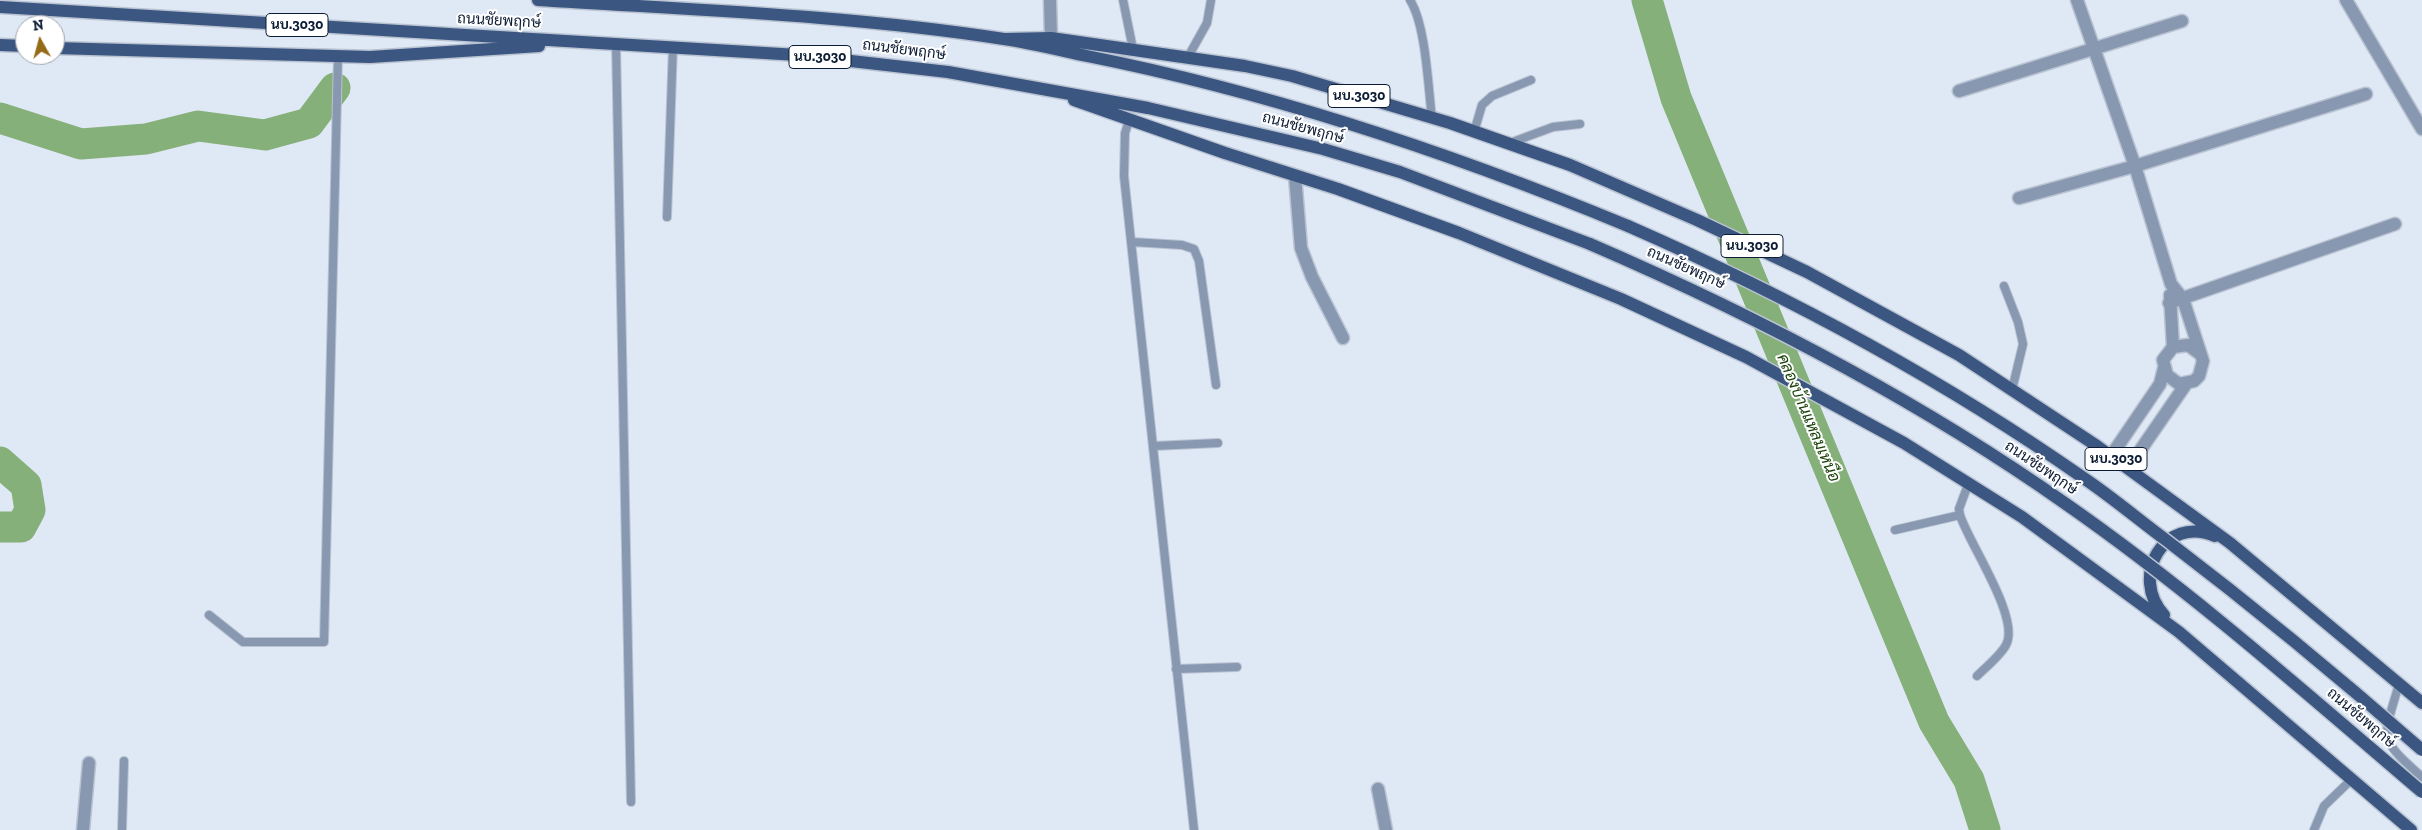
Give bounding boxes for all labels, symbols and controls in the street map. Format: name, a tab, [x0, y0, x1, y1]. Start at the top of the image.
street label: ถนนชัยพฤกษ์	[457, 10, 541, 32]
road number: นบ.3030	[266, 14, 328, 36]
north arrow	[15, 15, 65, 65]
text: N	[32, 17, 45, 35]
street label: ถนนชัยพฤกษ์	[861, 36, 947, 64]
road number: นบ.3030	[789, 46, 851, 68]
road number: นบ.3030	[1328, 84, 1390, 108]
street label: ถนนชัยพฤกษ์	[1260, 108, 1346, 148]
road number: นบ.3030	[1721, 235, 1783, 258]
street label: ถนนชัยพฤกษ์	[1644, 243, 1728, 293]
water label: คลองบ้านแหลมเหนือ	[1772, 351, 1844, 485]
street label: ถนนชัยพฤกษ์	[2001, 437, 2081, 499]
road number: นบ.3030	[2085, 448, 2147, 470]
street label: ถนนชัยพฤกษ์	[2323, 684, 2399, 752]

